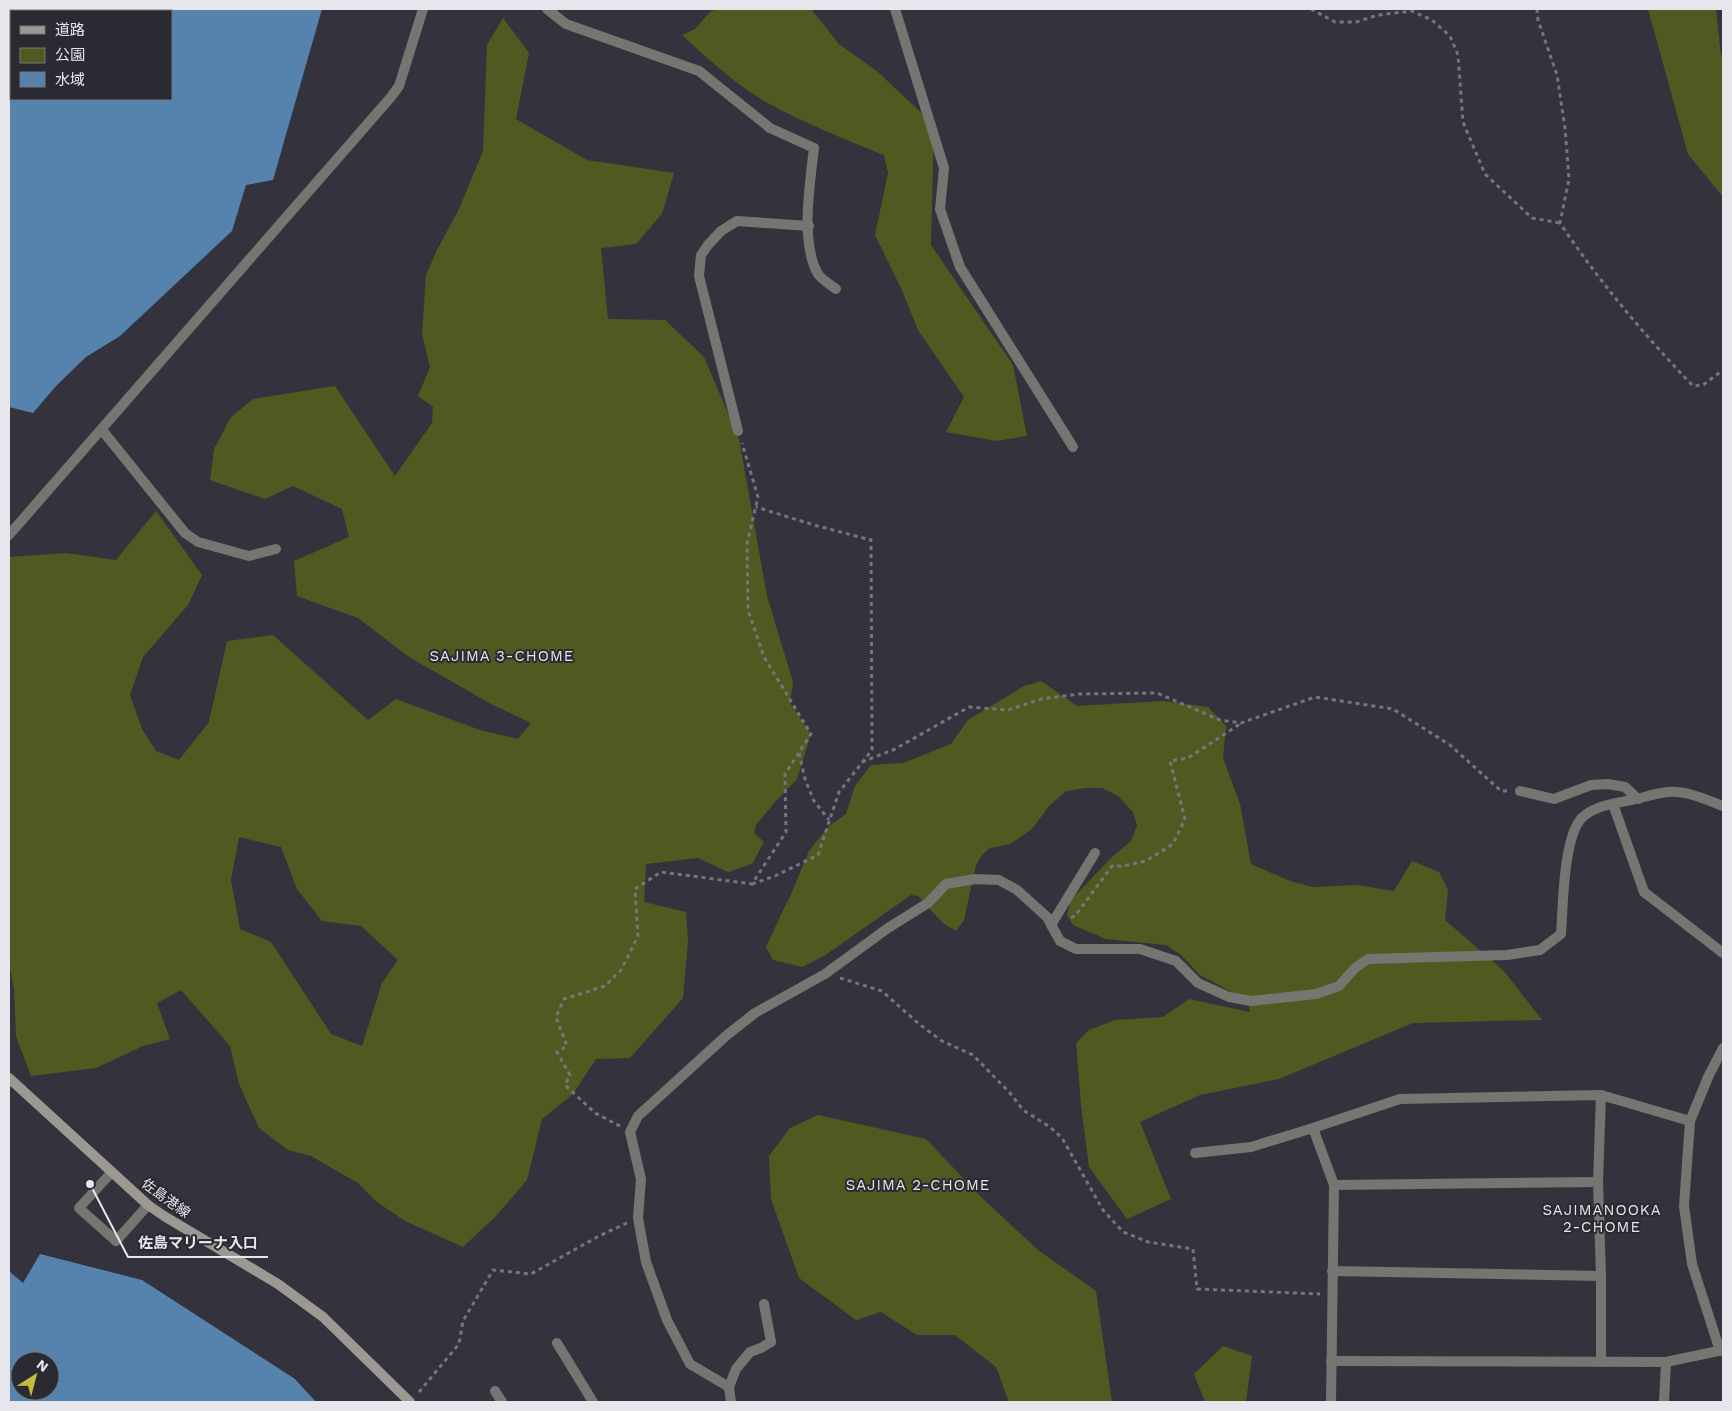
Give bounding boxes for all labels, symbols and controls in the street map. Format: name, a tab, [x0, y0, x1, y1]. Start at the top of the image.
legend	[10, 10, 172, 100]
text: 道路	[55, 21, 85, 39]
text: 公園	[55, 46, 85, 64]
text: 水域	[55, 71, 85, 89]
district label: SAJIMA 3-CHOME	[430, 647, 574, 665]
street label: 佐島港線	[139, 1175, 193, 1221]
district label: SAJIMA 2-CHOME	[846, 1176, 990, 1194]
district label: SAJIMANOOKA 2-CHOME	[1542, 1201, 1662, 1236]
callout: 佐島マリーナ入口	[128, 1227, 268, 1257]
text: 佐島マリーナ入口	[138, 1234, 258, 1252]
north arrow	[10, 1351, 60, 1401]
text: N	[34, 1356, 52, 1375]

